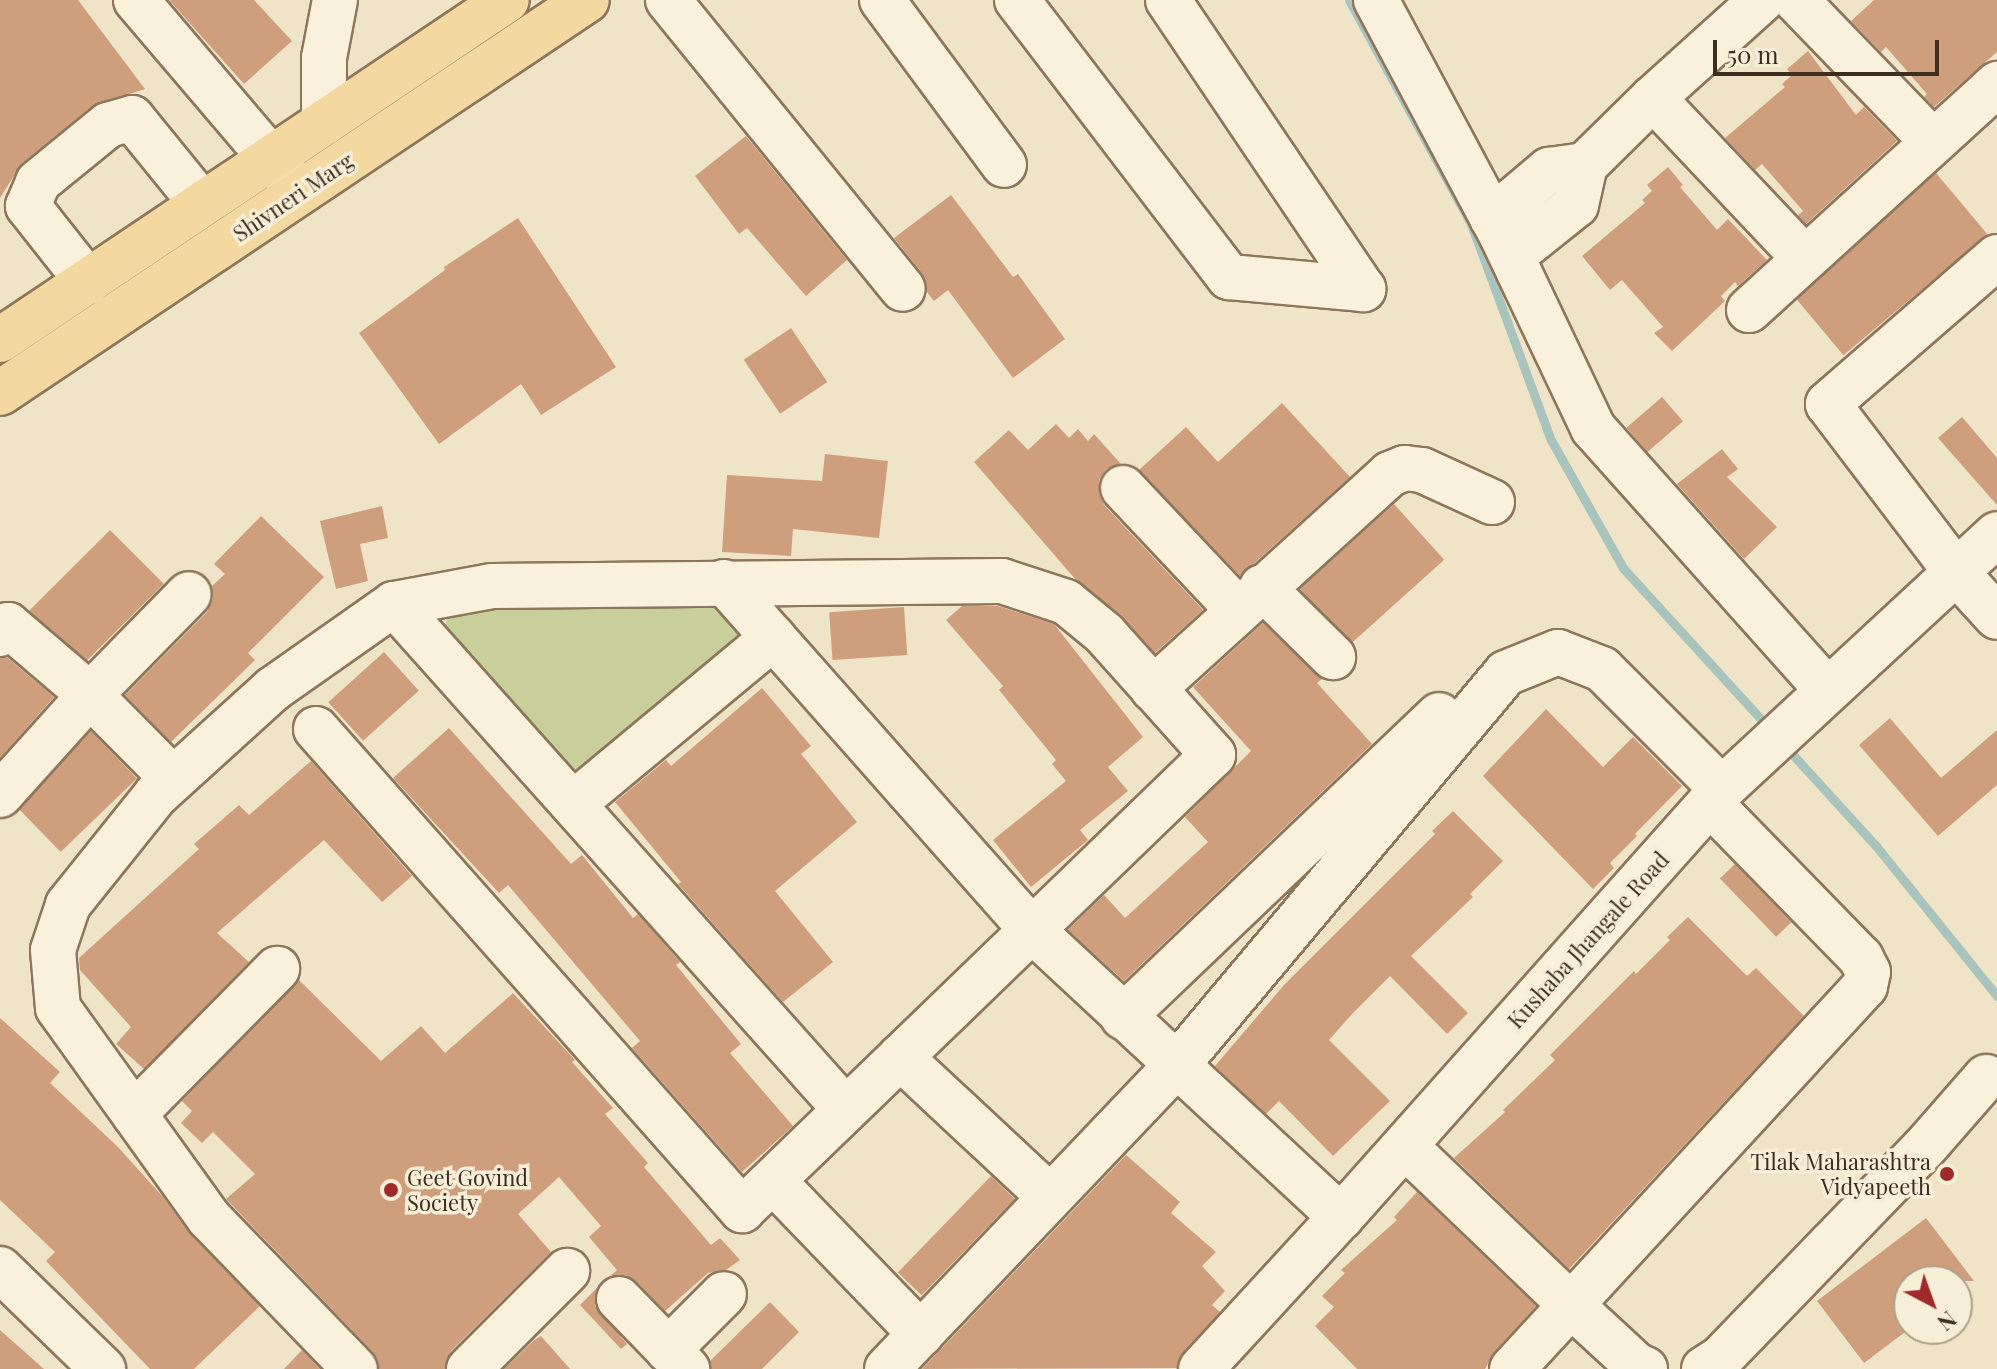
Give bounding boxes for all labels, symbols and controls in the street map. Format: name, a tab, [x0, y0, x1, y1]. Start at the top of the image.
scale bar	[1717, 24, 1943, 74]
text: 50 m	[1727, 38, 1779, 70]
street label: Shivneri Marg	[228, 147, 358, 247]
street label: Kushaba Jhangale Road	[1502, 846, 1674, 1034]
place label: Tilak Maharashtra Vidyapeeth	[1750, 1148, 1931, 1200]
place label: Geet Govind Society	[407, 1164, 528, 1216]
marker: Tilak Maharashtra Vidyapeeth	[1938, 1165, 1956, 1183]
marker: Geet Govind Society	[382, 1181, 400, 1199]
north arrow	[1893, 1265, 1973, 1345]
text: N	[1932, 1305, 1963, 1338]

